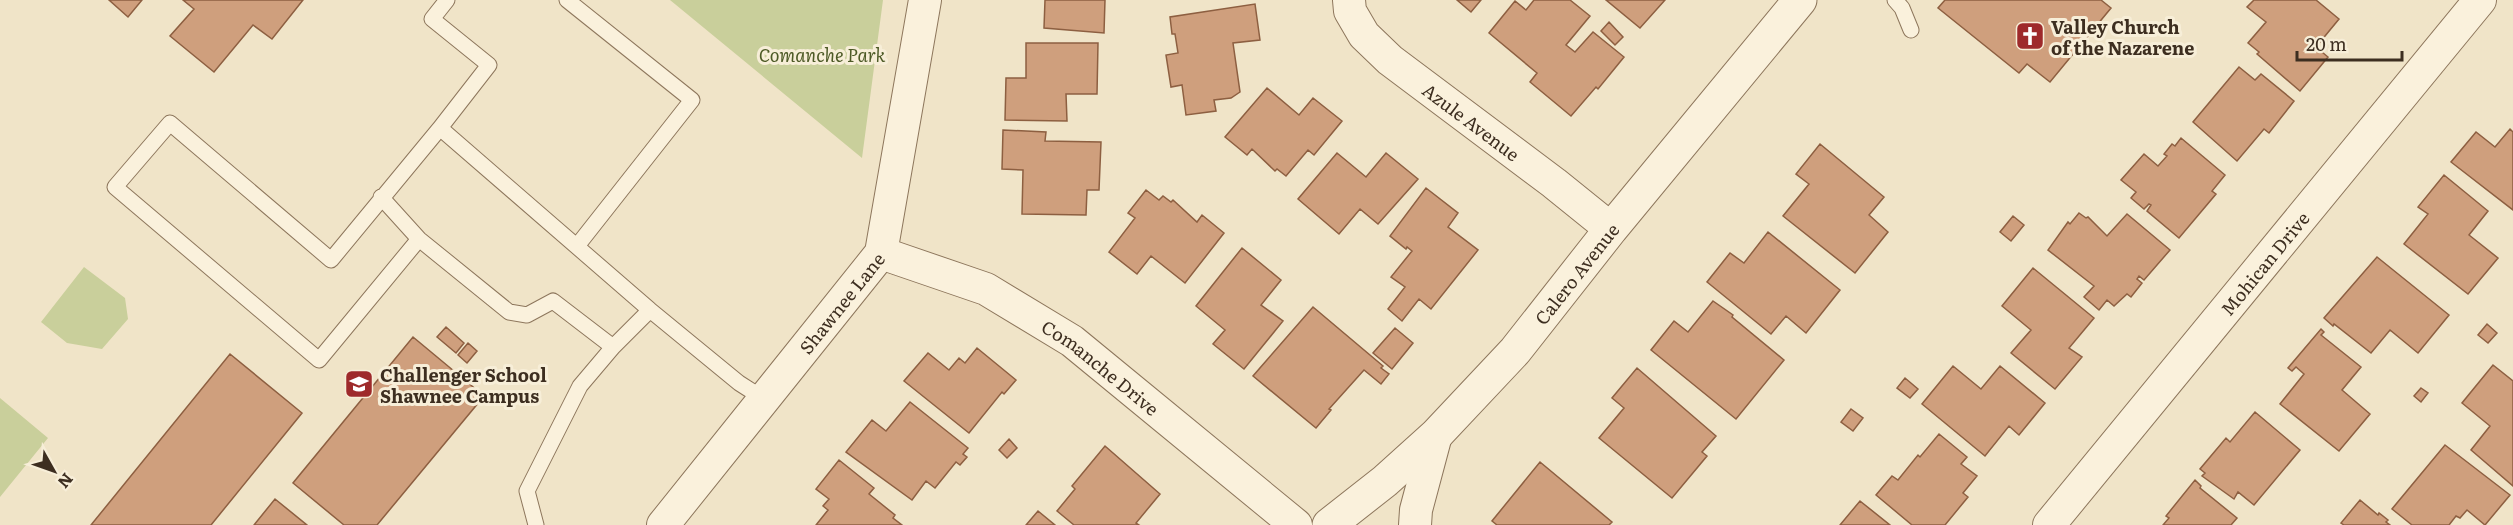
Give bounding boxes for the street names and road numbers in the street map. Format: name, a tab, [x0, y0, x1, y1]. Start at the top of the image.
street label: Azule Avenue	[1417, 76, 1526, 167]
street label: Mohican Drive	[2213, 205, 2315, 321]
street label: Calero Avenue	[1527, 217, 1625, 330]
street label: Shawnee Lane	[792, 246, 890, 359]
street label: Comanche Drive	[1037, 312, 1165, 421]

